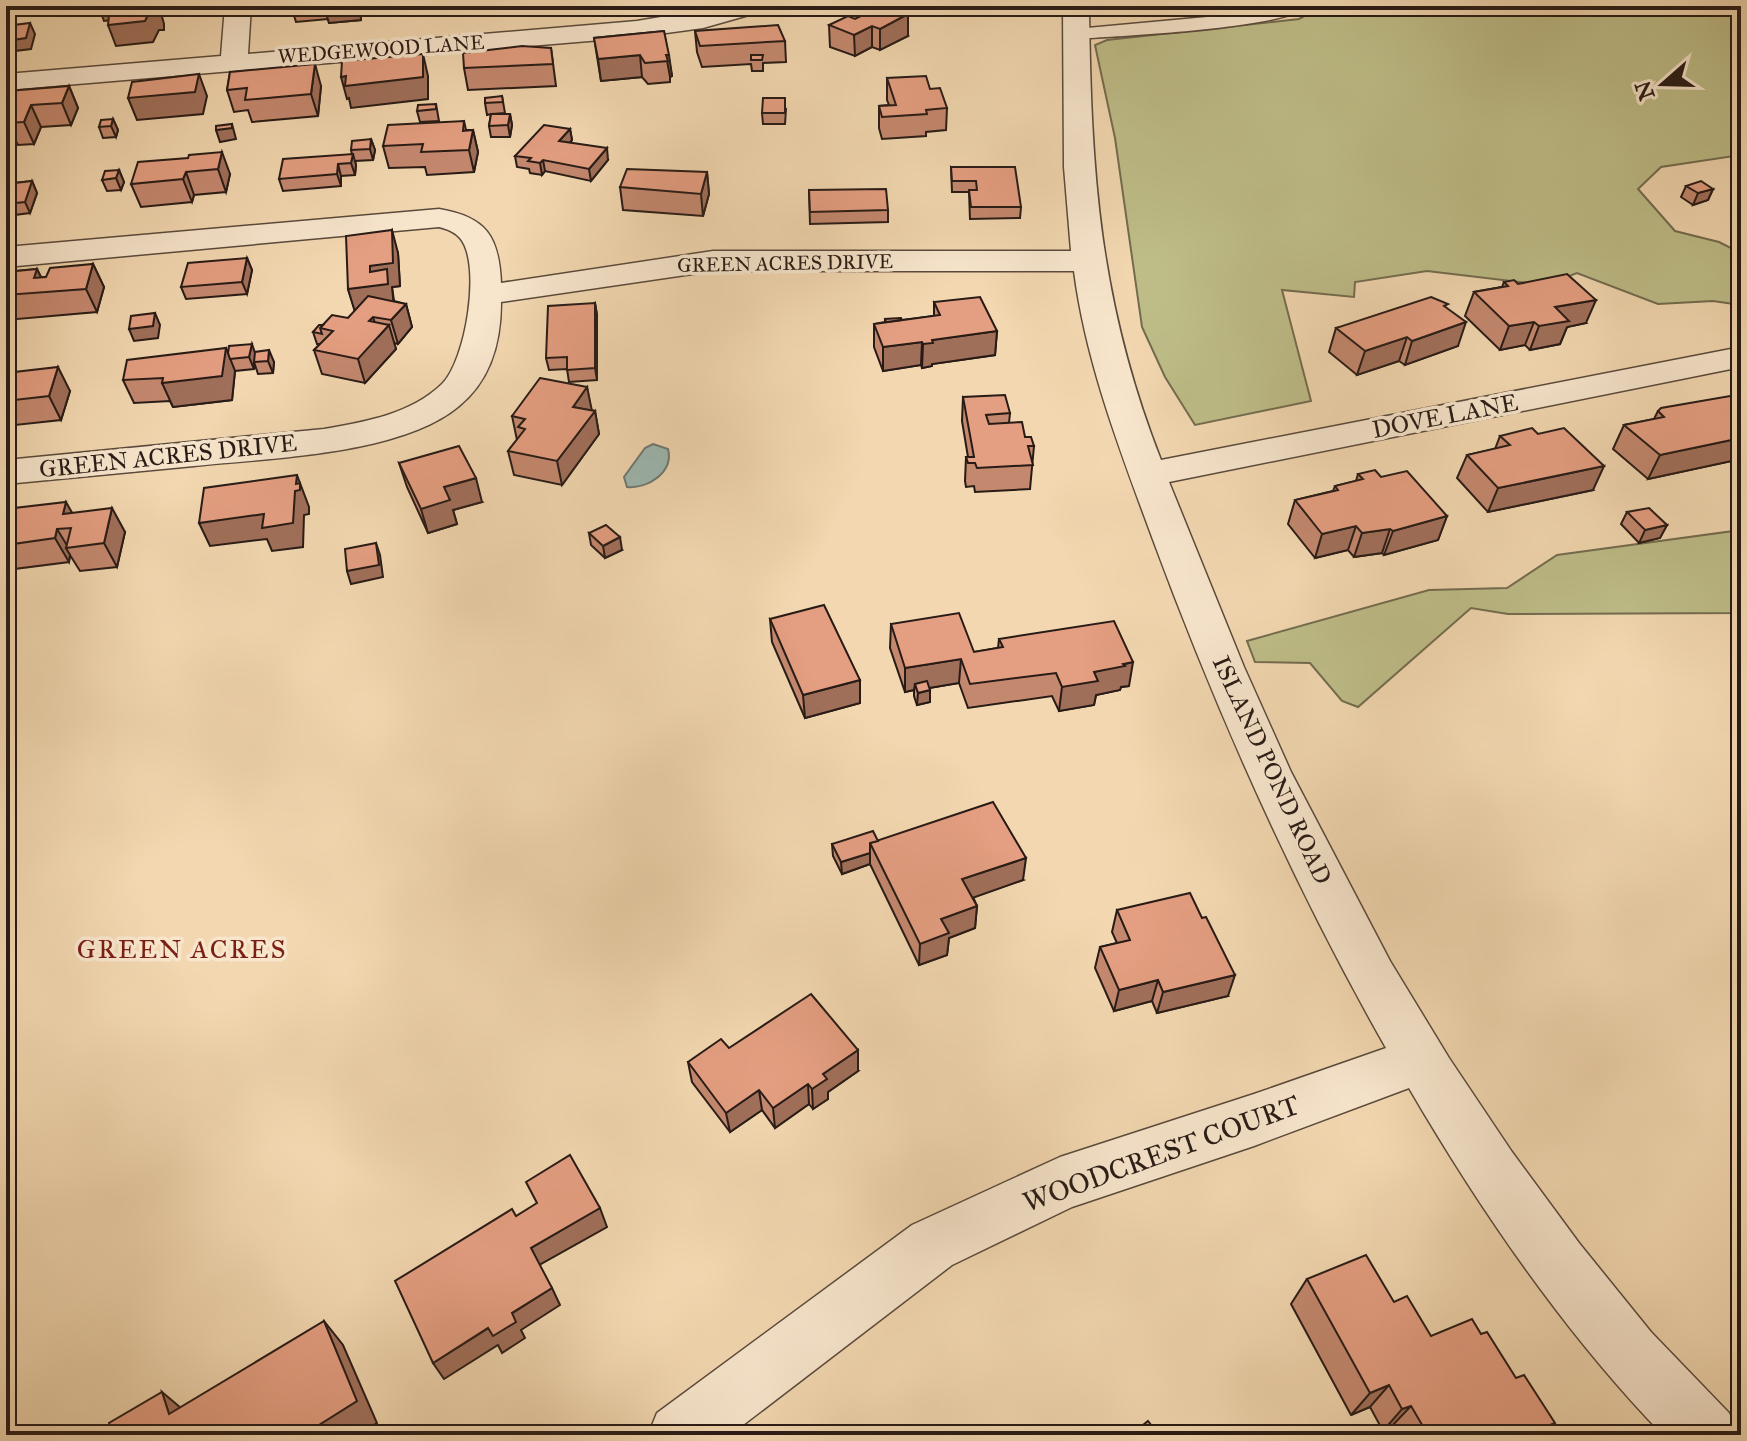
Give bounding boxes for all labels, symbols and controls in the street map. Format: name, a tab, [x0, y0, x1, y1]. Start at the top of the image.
street label: WEDGEWOOD LANE	[277, 30, 485, 68]
north arrow	[1623, 44, 1703, 124]
text: N	[1629, 77, 1661, 104]
street label: GREEN ACRES DRIVE	[677, 249, 893, 277]
street label: DOVE LANE	[1370, 387, 1520, 445]
street label: GREEN ACRES DRIVE	[38, 428, 298, 484]
street label: ISLAND POND ROAD	[1206, 651, 1338, 889]
district label: GREEN ACRES	[77, 933, 287, 965]
street label: WOODCREST COURT	[1018, 1087, 1304, 1220]

